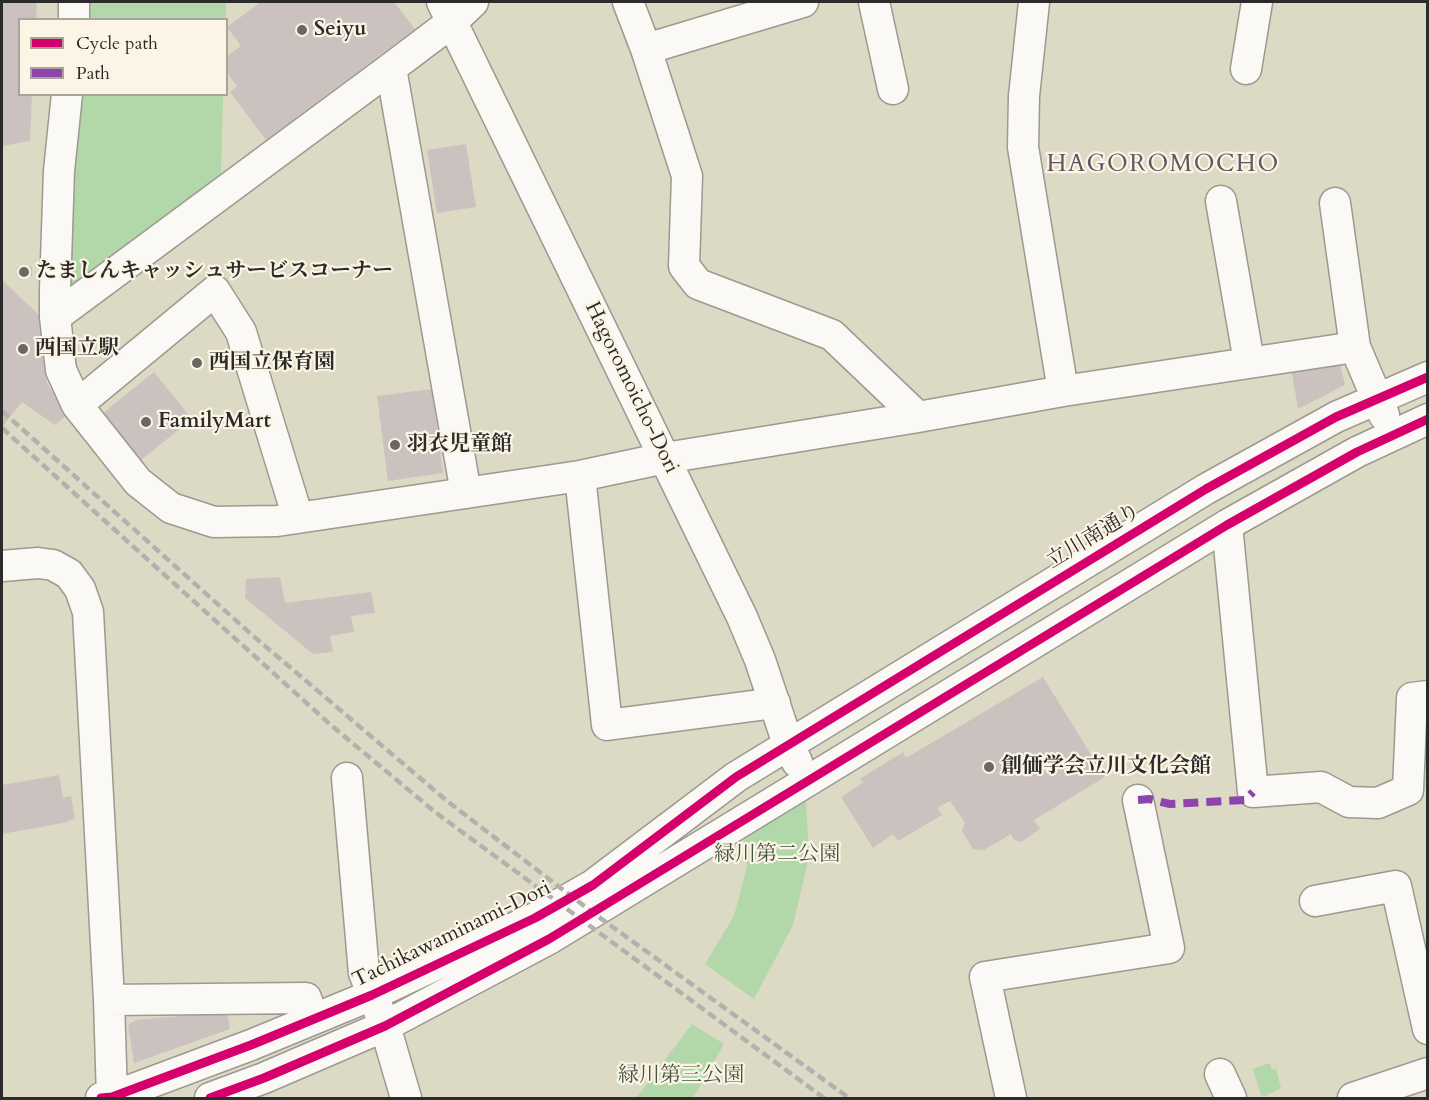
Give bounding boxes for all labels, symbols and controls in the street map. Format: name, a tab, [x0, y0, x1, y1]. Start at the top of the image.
place label: Seiyu	[314, 17, 366, 43]
legend	[18, 18, 228, 96]
marker: Seiyu	[295, 23, 309, 37]
text: Cycle path	[76, 31, 158, 56]
text: Path	[76, 61, 110, 86]
district label: HAGOROMOCHO	[1046, 151, 1280, 179]
place label: たましんキャッシュサービスコーナー	[36, 259, 393, 285]
marker: たましんキャッシュサービスコーナー	[17, 265, 31, 279]
street label: Hagoromoicho-Dori	[579, 298, 683, 478]
place label: 西国立駅	[35, 336, 119, 362]
marker: 西国立駅	[16, 342, 30, 356]
place label: 西国立保育園	[209, 350, 335, 376]
marker: 西国立保育園	[190, 356, 204, 370]
place label: FamilyMart	[158, 409, 271, 435]
marker: FamilyMart	[139, 415, 153, 429]
place label: 羽衣児童館	[407, 432, 512, 458]
marker: 羽衣児童館	[388, 438, 402, 452]
street label: 立川南通り	[1043, 499, 1145, 575]
place label: 創価学会立川文化会館	[1001, 754, 1211, 780]
marker: 創価学会立川文化会館	[982, 760, 996, 774]
park label: 緑川第二公園	[714, 842, 840, 868]
street label: Tachikawaminami-Dori	[349, 876, 555, 994]
park label: 緑川第三公園	[618, 1063, 744, 1089]

